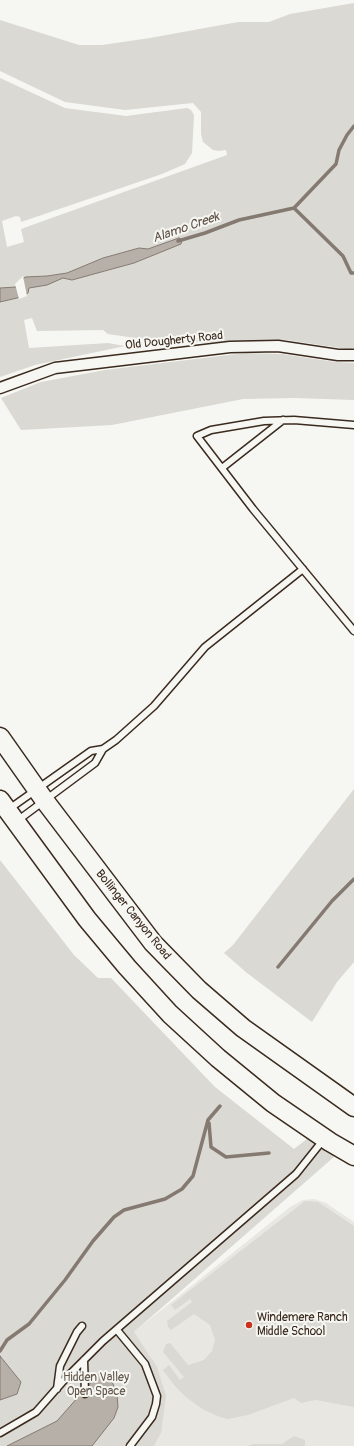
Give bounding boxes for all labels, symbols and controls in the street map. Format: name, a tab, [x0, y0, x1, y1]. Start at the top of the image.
water label: Alamo Creek	[151, 209, 221, 247]
street label: Old Dougherty Road	[124, 329, 224, 353]
street label: Bollinger Canyon Road	[92, 867, 174, 963]
place label: Windemere Ranch Middle School	[257, 1311, 348, 1339]
marker: Windemere Ranch Middle School	[244, 1320, 254, 1330]
park label: Hidden Valley Open Space	[63, 1371, 129, 1399]

